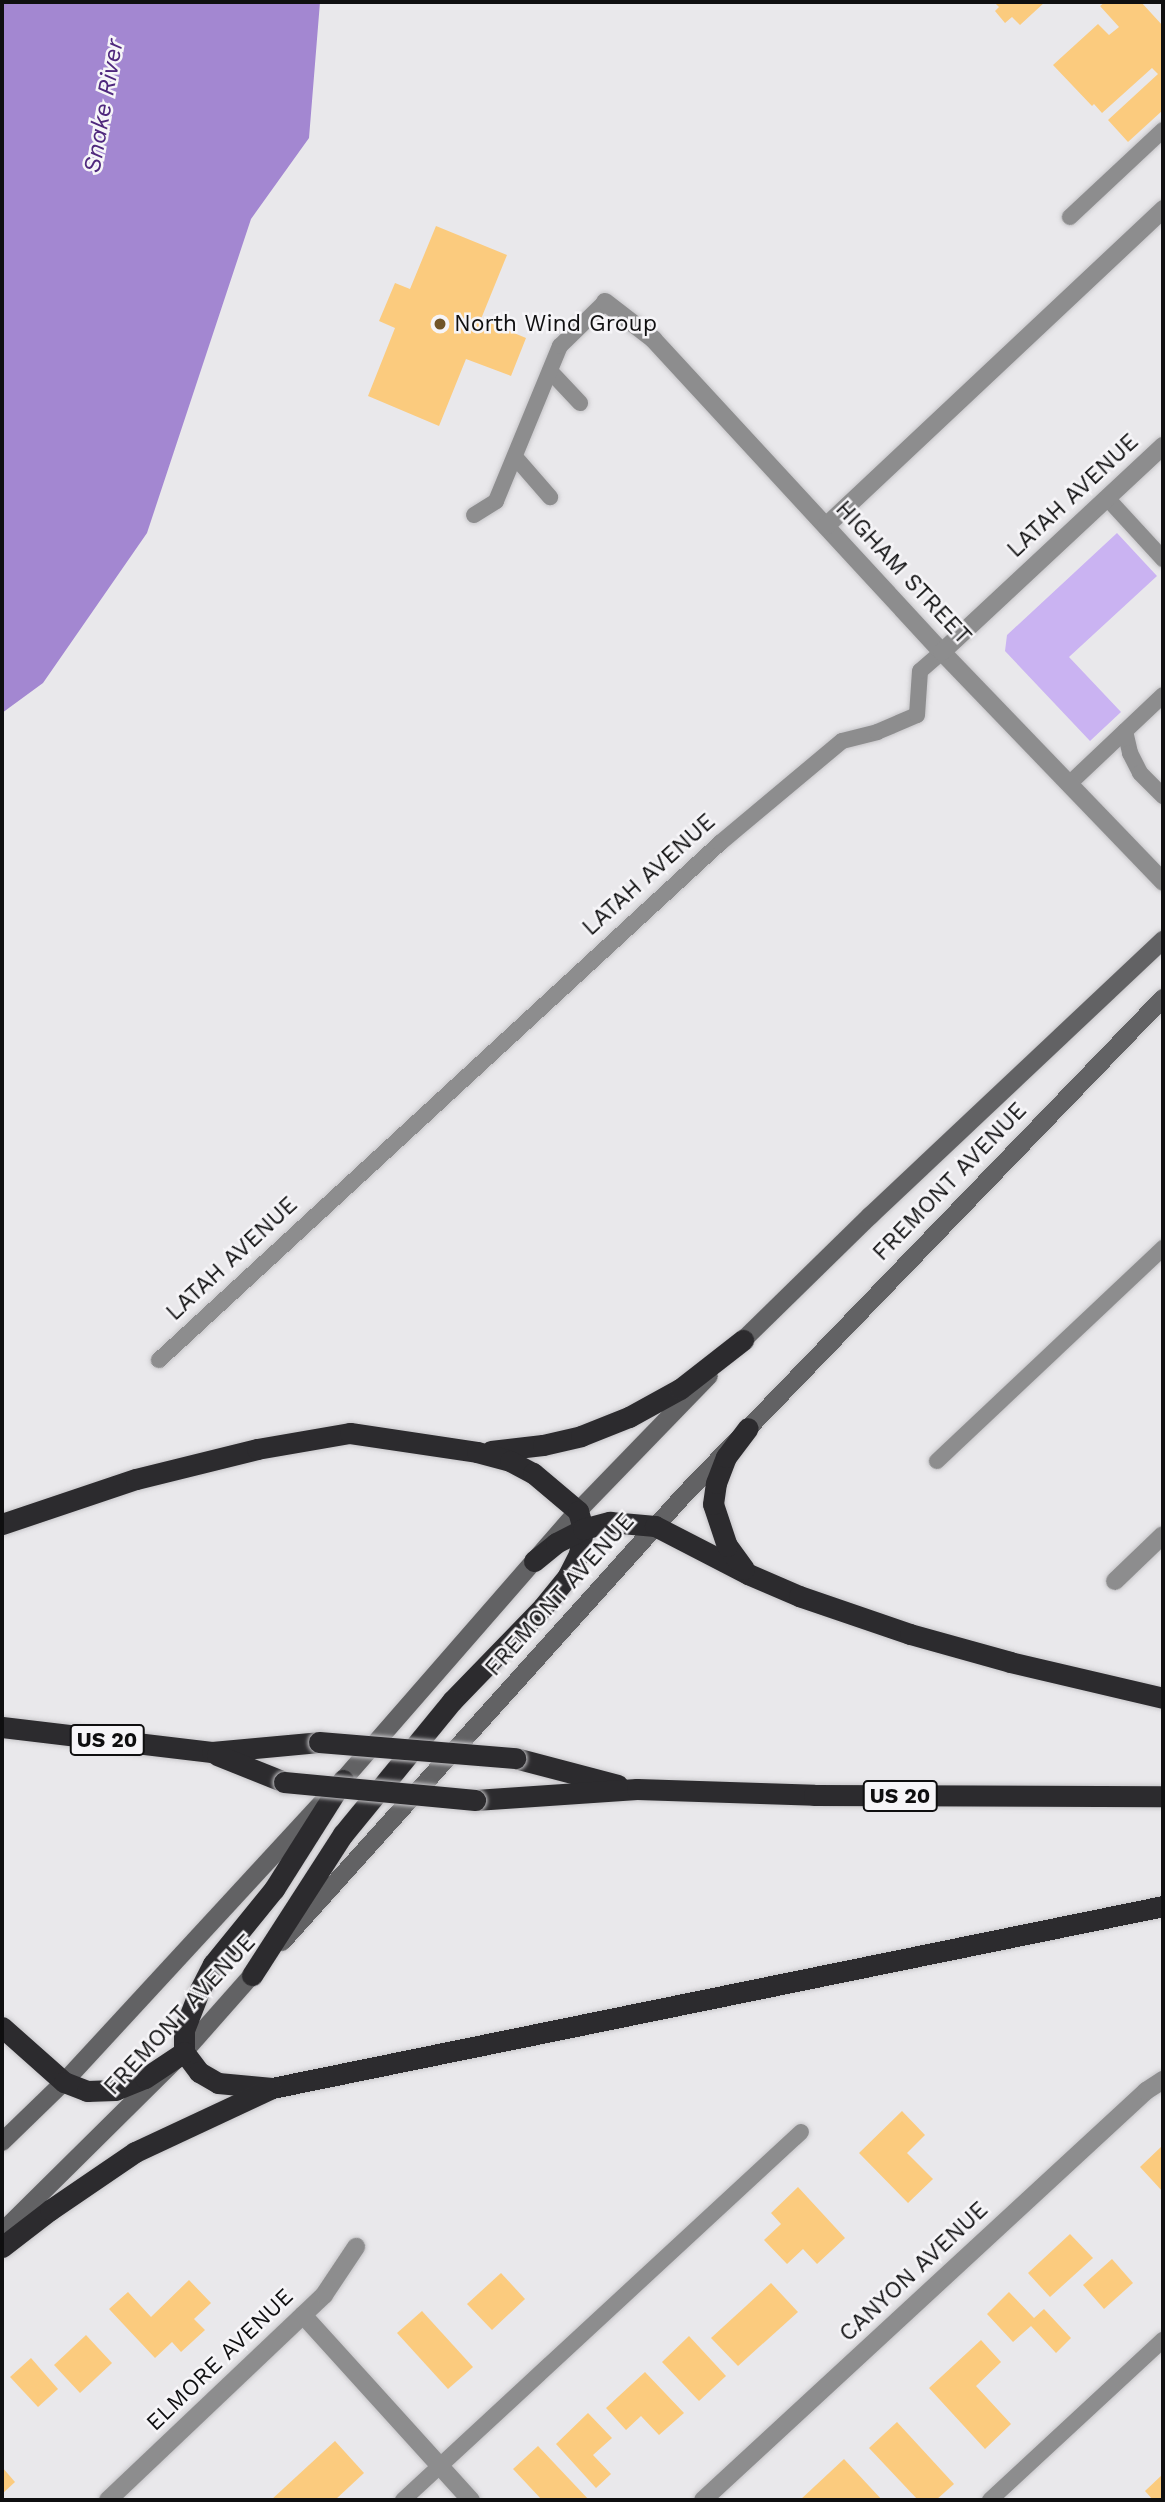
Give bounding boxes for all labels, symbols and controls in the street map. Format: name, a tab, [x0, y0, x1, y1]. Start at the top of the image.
water label: Snake River	[78, 37, 130, 175]
place label: North Wind Group	[454, 310, 658, 338]
marker: North Wind Group	[432, 316, 448, 332]
street label: LATAH AVENUE	[1001, 428, 1145, 564]
street label: HIGHAM STREET	[829, 495, 977, 651]
street label: LATAH AVENUE	[577, 808, 721, 942]
street label: FREMONT AVENUE	[867, 1097, 1033, 1267]
street label: LATAH AVENUE	[160, 1191, 304, 1327]
street label: FREMONT AVENUE	[479, 1507, 641, 1683]
road number: US 20	[68, 1722, 146, 1758]
road number: US 20	[862, 1778, 939, 1814]
street label: FREMONT AVENUE	[98, 1929, 262, 2101]
street label: CANYON AVENUE	[834, 2196, 994, 2348]
street label: ELMORE AVENUE	[141, 2283, 299, 2437]

